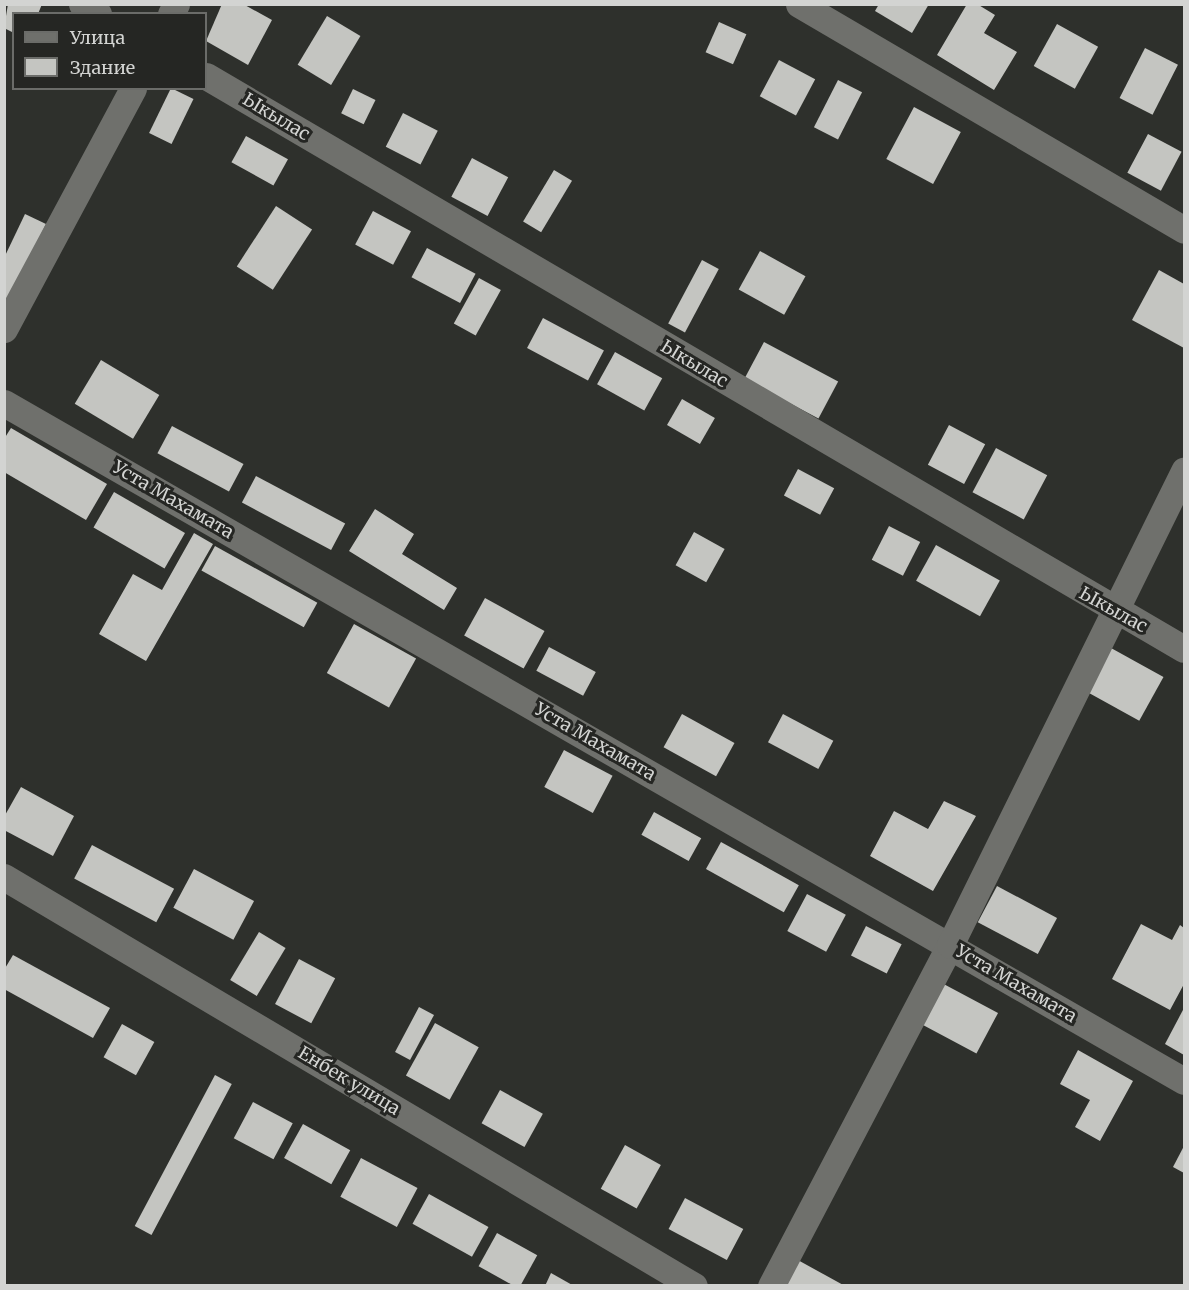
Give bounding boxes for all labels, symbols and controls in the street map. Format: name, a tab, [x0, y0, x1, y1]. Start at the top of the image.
legend	[12, 12, 207, 90]
text: Улица	[70, 26, 125, 49]
text: Здание	[70, 56, 135, 79]
street label: Ыкылас	[239, 89, 313, 145]
street label: Ыкылас	[657, 336, 731, 392]
street label: Уста Махамата	[109, 457, 237, 543]
street label: Ыкылас	[1075, 582, 1151, 638]
street label: Уста Махамата	[531, 699, 659, 785]
street label: Уста Махамата	[952, 941, 1080, 1027]
street label: Енбек улица	[294, 1042, 404, 1120]

